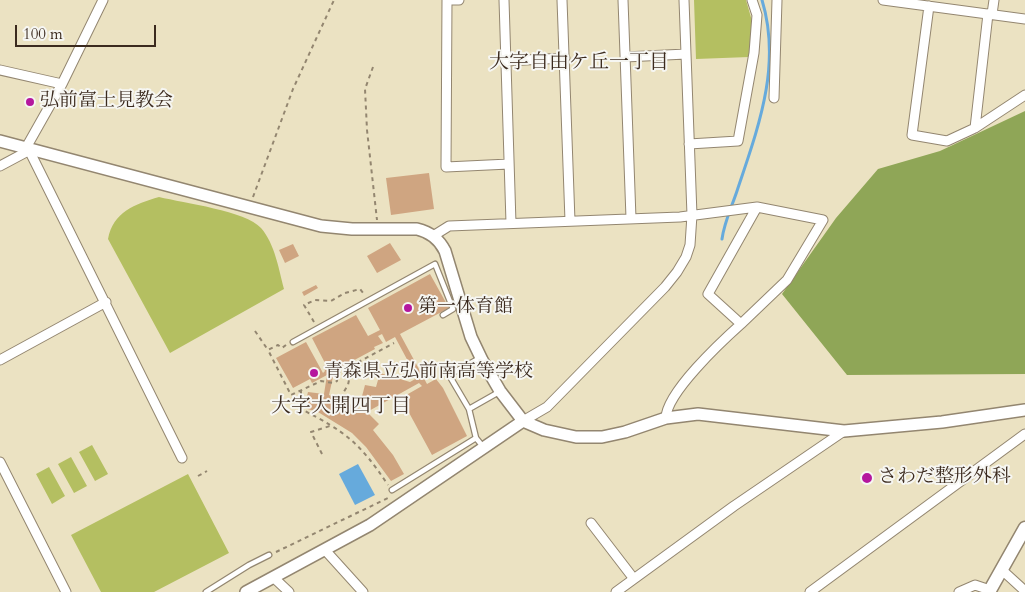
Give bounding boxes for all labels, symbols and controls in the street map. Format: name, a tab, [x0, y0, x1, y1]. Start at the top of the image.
scale bar	[18, 15, 159, 47]
text: 100 m	[23, 24, 63, 44]
district label: 大字自由ケ丘一丁目	[489, 51, 669, 75]
place label: 弘前富士見教会	[40, 91, 173, 113]
marker: 弘前富士見教会	[24, 96, 36, 108]
place label: 第一体育館	[418, 297, 513, 319]
marker: 第一体育館	[402, 302, 414, 314]
place label: 青森県立弘前南高等学校	[324, 362, 533, 384]
marker: 青森県立弘前南高等学校	[308, 367, 320, 379]
district label: 大字大開四丁目	[271, 395, 411, 419]
place label: さわだ整形外科	[878, 467, 1011, 489]
marker: さわだ整形外科	[860, 471, 874, 485]

